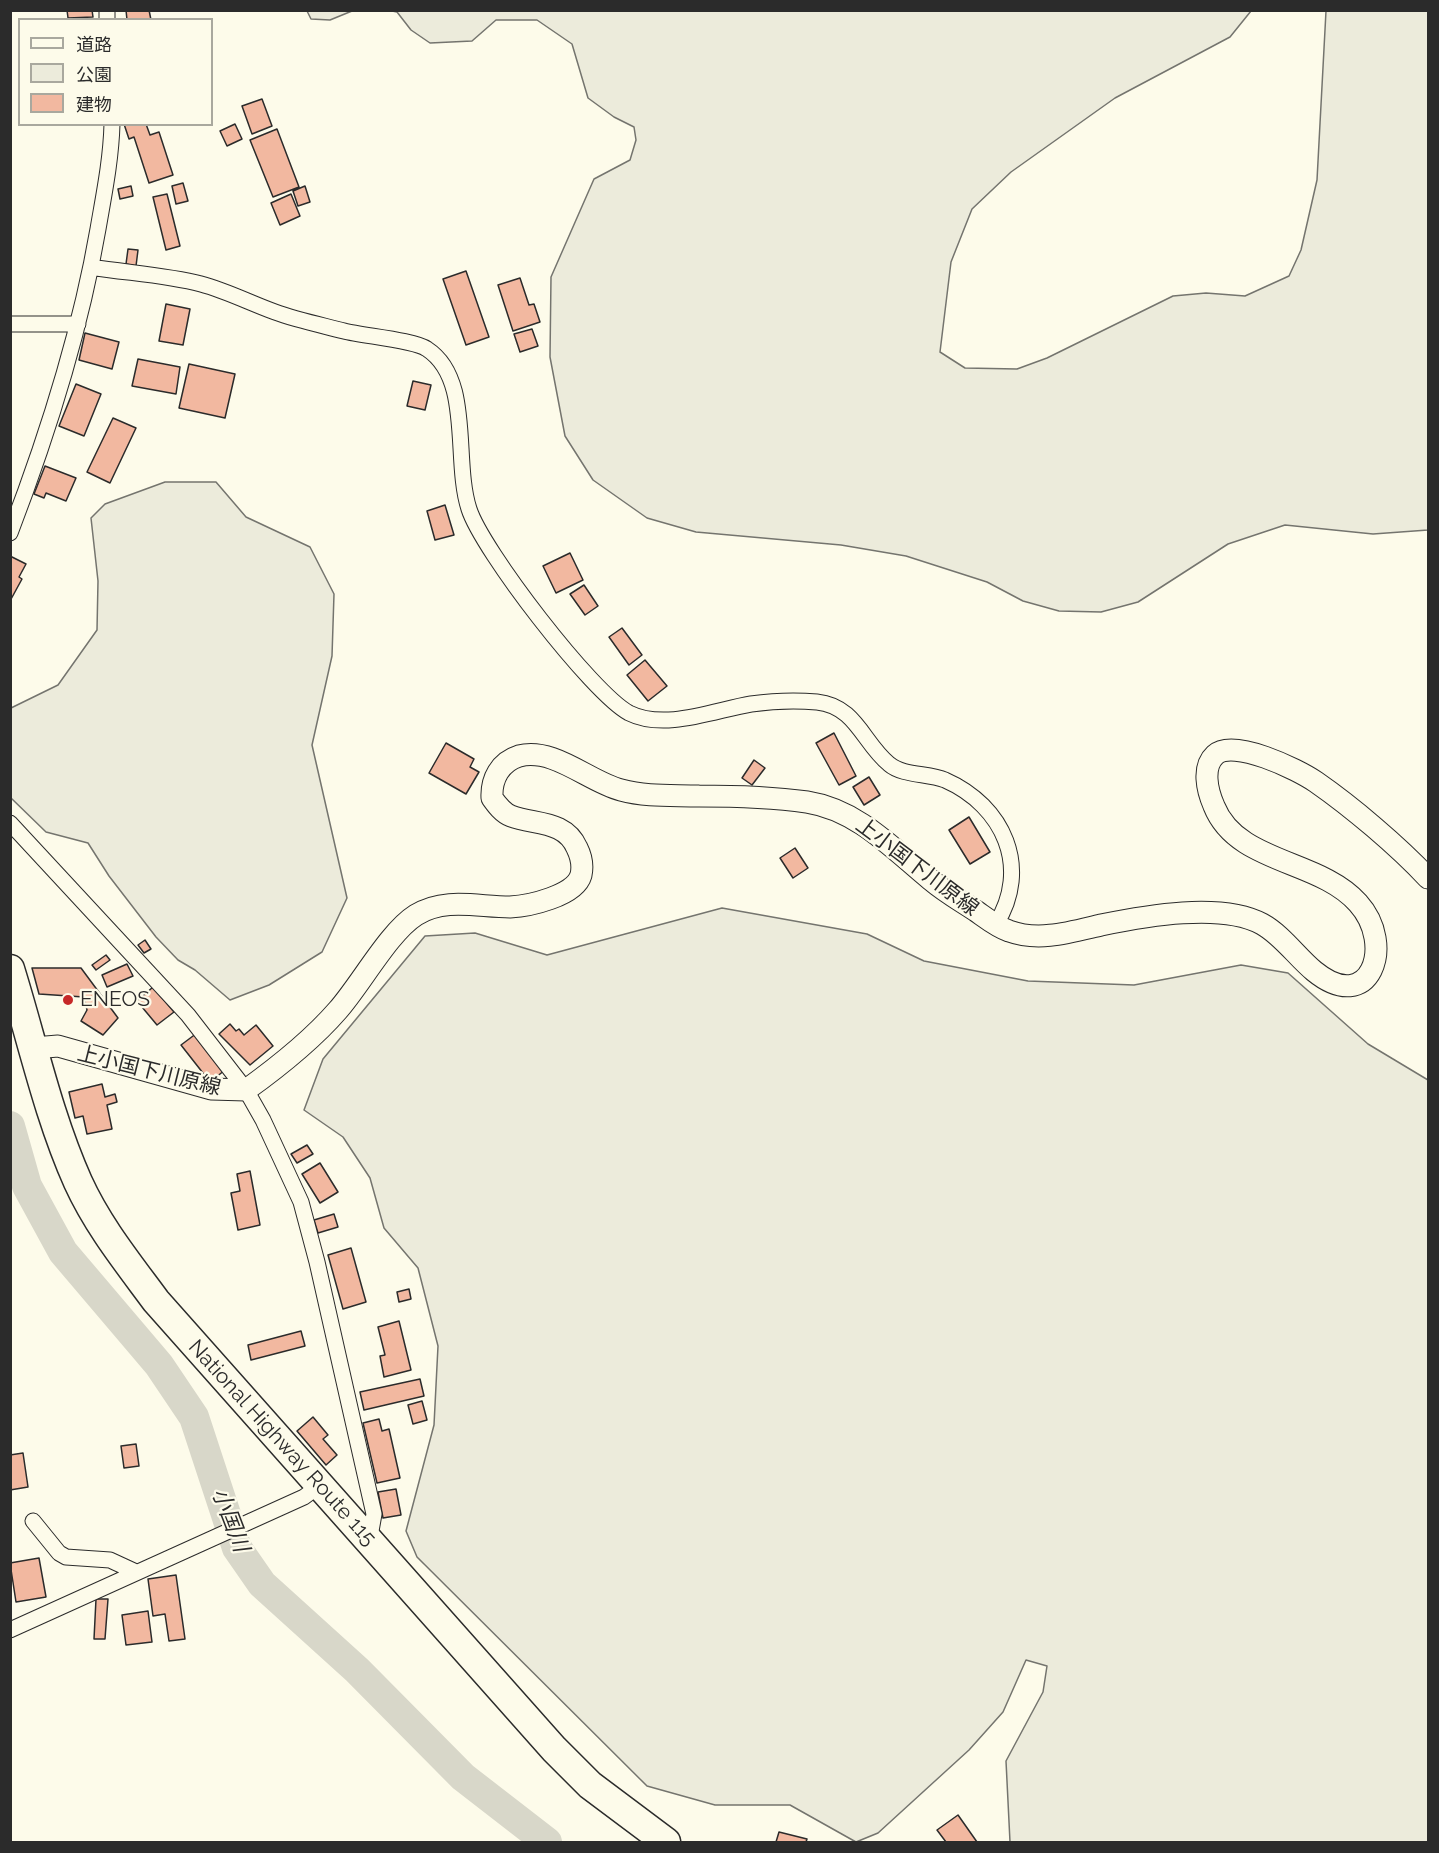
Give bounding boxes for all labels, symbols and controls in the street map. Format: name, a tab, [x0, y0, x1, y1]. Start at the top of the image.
legend	[18, 18, 213, 126]
text: 道路	[76, 34, 112, 55]
text: 公園	[76, 64, 112, 85]
text: 建物	[76, 94, 112, 115]
street label: 上小国下川原線	[851, 813, 983, 921]
place label: ENEOS	[80, 987, 150, 1013]
marker: ENEOS	[61, 993, 75, 1007]
street label: 上小国下川原線	[75, 1041, 223, 1101]
street label: National Highway Route 115	[183, 1335, 381, 1551]
water label: 小国川	[206, 1484, 254, 1556]

